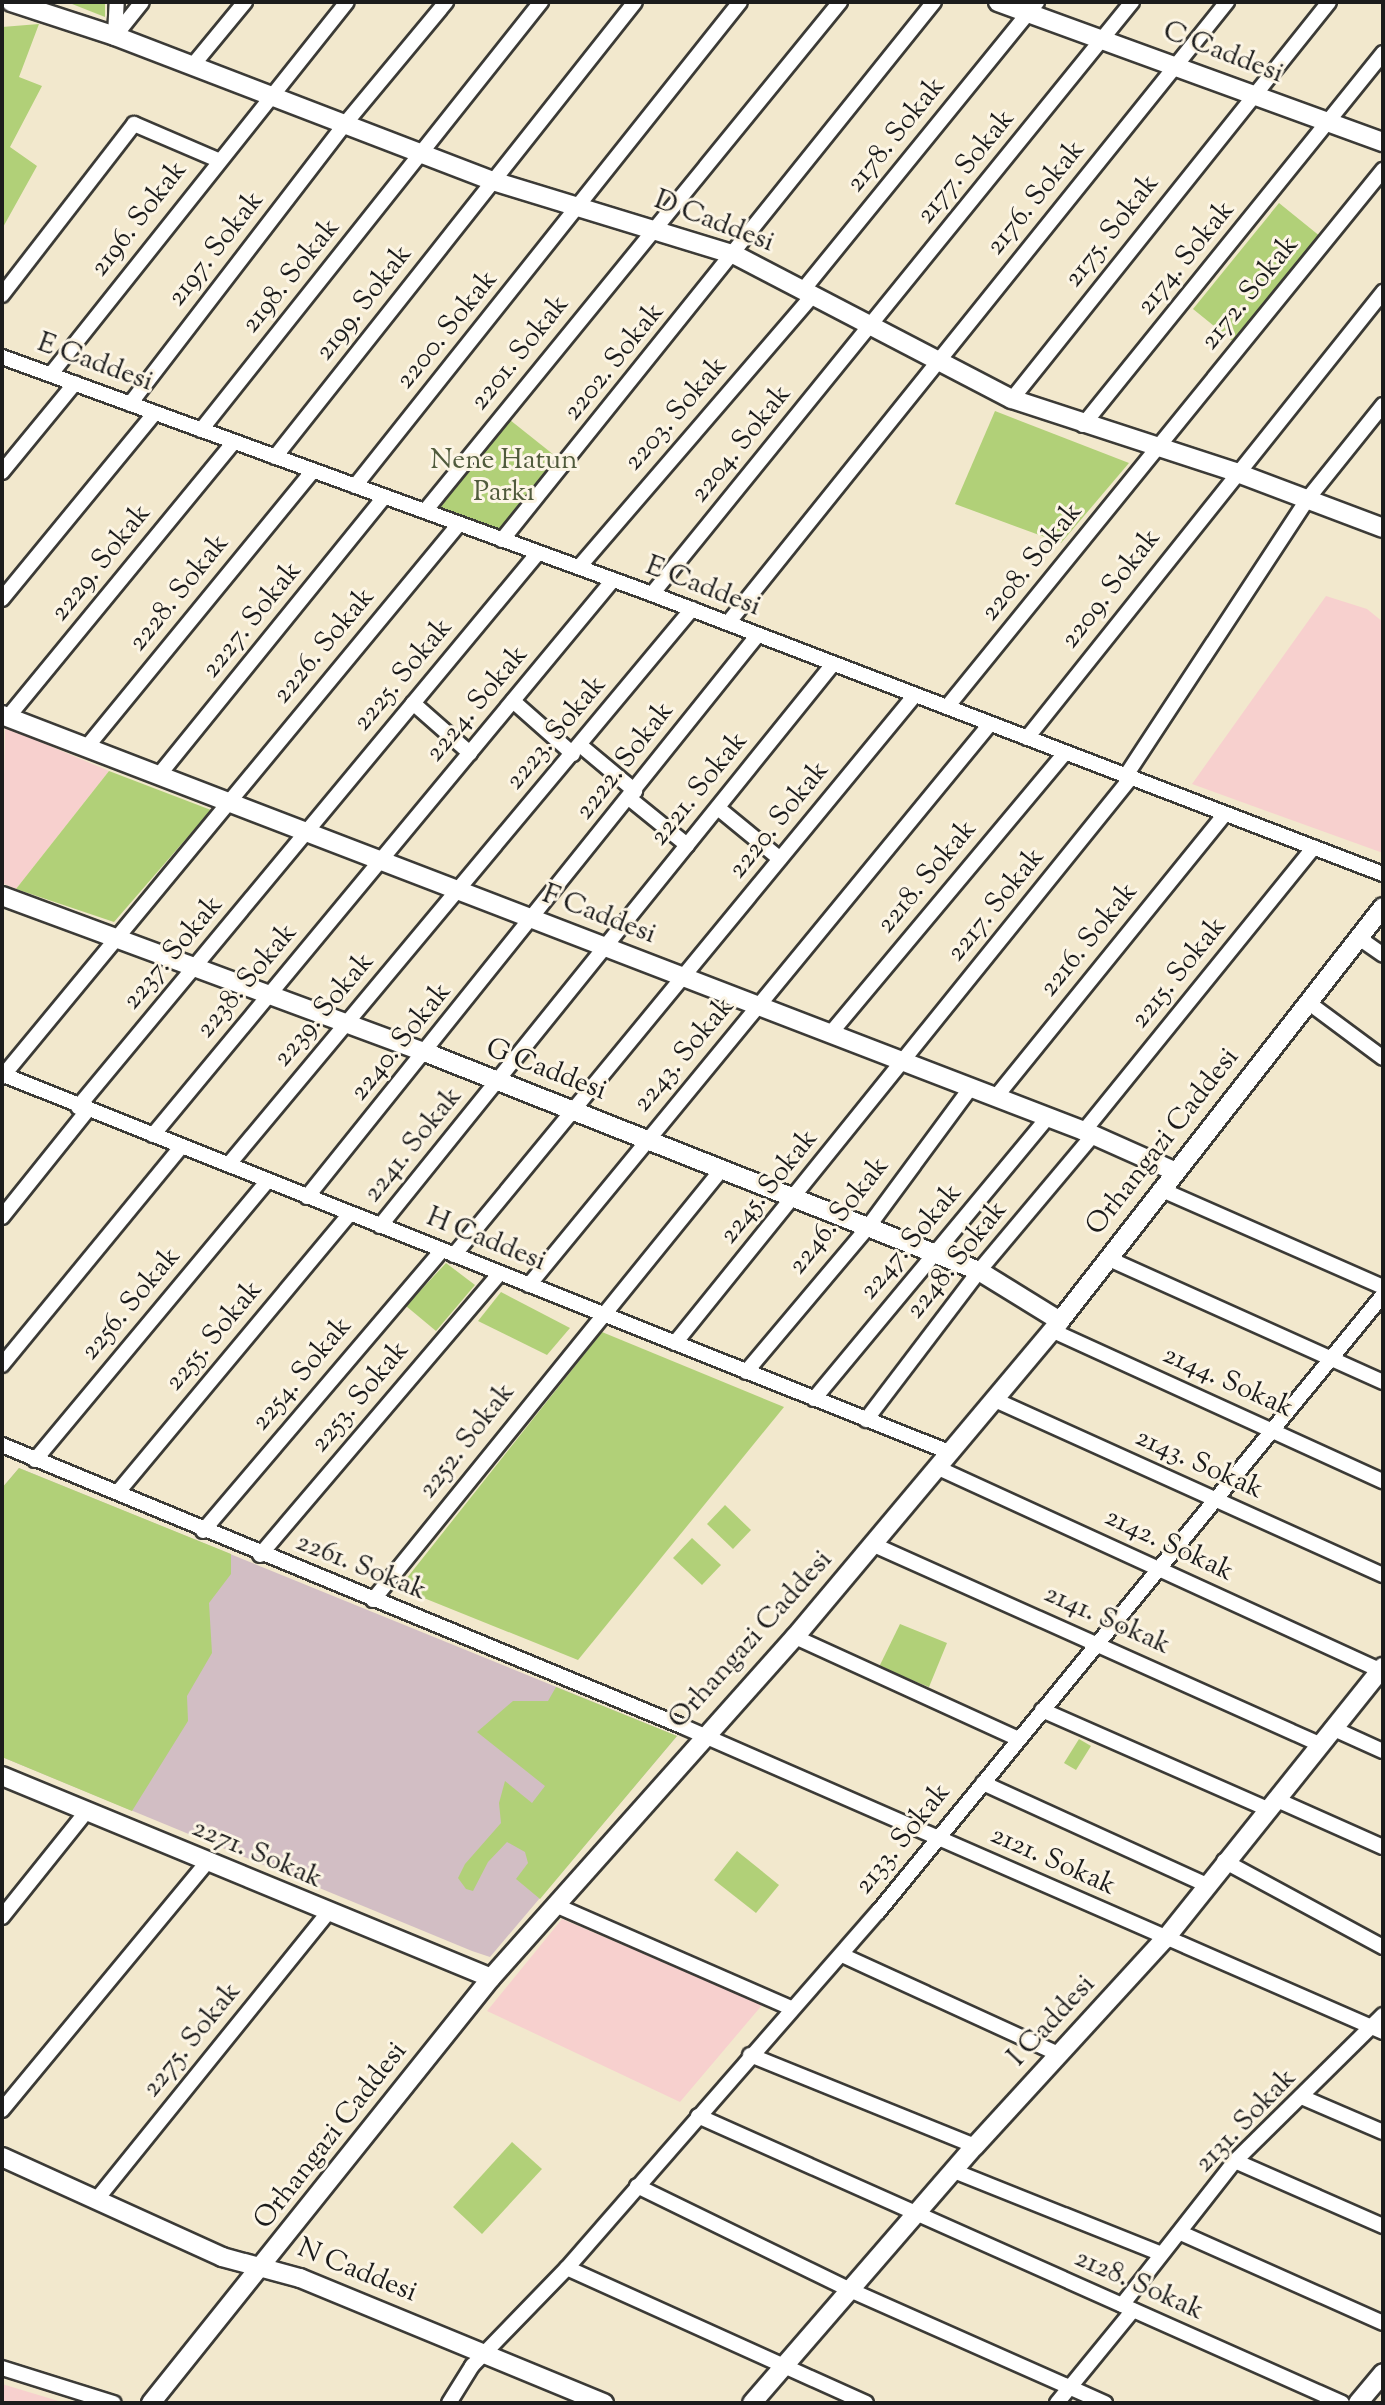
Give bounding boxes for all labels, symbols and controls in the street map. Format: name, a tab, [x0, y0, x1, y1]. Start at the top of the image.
street label: C Caddesi	[1158, 15, 1288, 91]
street label: 2178. Sokak	[839, 71, 953, 199]
street label: 2177. Sokak	[910, 103, 1022, 231]
street label: 2176. Sokak	[979, 134, 1093, 262]
street label: 2196. Sokak	[83, 154, 195, 284]
street label: 2175. Sokak	[1057, 168, 1167, 294]
street label: D Caddesi	[649, 184, 779, 260]
street label: 2197. Sokak	[161, 185, 271, 313]
street label: 2174. Sokak	[1130, 194, 1242, 322]
street label: 2198. Sokak	[235, 212, 347, 340]
street label: 2172. Sokak	[1194, 229, 1306, 357]
street label: 2199. Sokak	[308, 238, 420, 368]
street label: 2200. Sokak	[389, 264, 505, 396]
street label: 2201. Sokak	[463, 289, 577, 417]
street label: 2202. Sokak	[556, 296, 672, 428]
street label: E Caddesi	[33, 327, 157, 399]
street label: 2203. Sokak	[617, 350, 735, 478]
street label: 2204. Sokak	[683, 378, 799, 510]
park label: Nene Hatun Parkı	[430, 444, 578, 510]
street label: 2208. Sokak	[974, 496, 1090, 628]
street label: 2229. Sokak	[44, 498, 158, 628]
street label: 2209. Sokak	[1054, 522, 1168, 656]
street label: 2228. Sokak	[121, 528, 237, 658]
street label: E Caddesi	[641, 550, 765, 624]
street label: 2227. Sokak	[195, 555, 309, 685]
street label: 2226. Sokak	[266, 581, 382, 711]
street label: 2225. Sokak	[346, 612, 460, 738]
street label: 2224. Sokak	[419, 639, 535, 769]
street label: 2223. Sokak	[498, 669, 614, 797]
street label: 2222. Sokak	[568, 695, 682, 827]
street label: 2221. Sokak	[643, 725, 755, 853]
street label: 2220. Sokak	[721, 754, 837, 886]
street label: 2218. Sokak	[870, 813, 984, 941]
street label: 2217. Sokak	[940, 841, 1052, 969]
street label: 2216. Sokak	[1033, 876, 1145, 1004]
street label: F Caddesi	[537, 878, 661, 952]
street label: 2237. Sokak	[116, 889, 230, 1017]
street label: 2215. Sokak	[1124, 911, 1234, 1035]
street label: 2238. Sokak	[189, 917, 305, 1045]
street label: 2239. Sokak	[266, 946, 382, 1074]
street label: 2240. Sokak	[343, 976, 459, 1108]
street label: 2243. Sokak	[626, 991, 742, 1119]
street label: G Caddesi	[481, 1032, 611, 1108]
street label: Orhangazi Caddesi	[1079, 1042, 1247, 1242]
street label: 2241. Sokak	[356, 1081, 470, 1209]
street label: 2245. Sokak	[712, 1123, 826, 1251]
street label: 2246. Sokak	[781, 1150, 897, 1282]
street label: 2247. Sokak	[853, 1177, 969, 1307]
street label: 2248. Sokak	[899, 1194, 1015, 1326]
street label: H Caddesi	[421, 1201, 551, 1279]
street label: 2256. Sokak	[74, 1241, 188, 1367]
street label: 2255. Sokak	[158, 1274, 270, 1398]
street label: 2254. Sokak	[245, 1310, 359, 1438]
street label: 2253. Sokak	[304, 1334, 416, 1460]
street label: 2144. Sokak	[1158, 1338, 1298, 1426]
street label: 2252. Sokak	[412, 1377, 522, 1505]
street label: 2143. Sokak	[1130, 1421, 1268, 1507]
street label: 2142. Sokak	[1099, 1501, 1239, 1589]
street label: 2261. Sokak	[291, 1526, 431, 1608]
street label: Orhangazi Caddesi	[662, 1544, 840, 1736]
street label: 2141. Sokak	[1039, 1577, 1175, 1663]
street label: 2133. Sokak	[848, 1777, 958, 1901]
street label: 2271. Sokak	[187, 1812, 327, 1896]
street label: 2121. Sokak	[985, 1818, 1121, 1904]
street label: I Caddesi	[1001, 1968, 1103, 2074]
street label: 2275. Sokak	[135, 1976, 249, 2104]
street label: Orhangazi Caddesi	[247, 2036, 415, 2236]
street label: 2131. Sokak	[1188, 2062, 1304, 2180]
street label: N Caddesi	[292, 2232, 422, 2310]
street label: 2128. Sokak	[1069, 2242, 1209, 2328]

